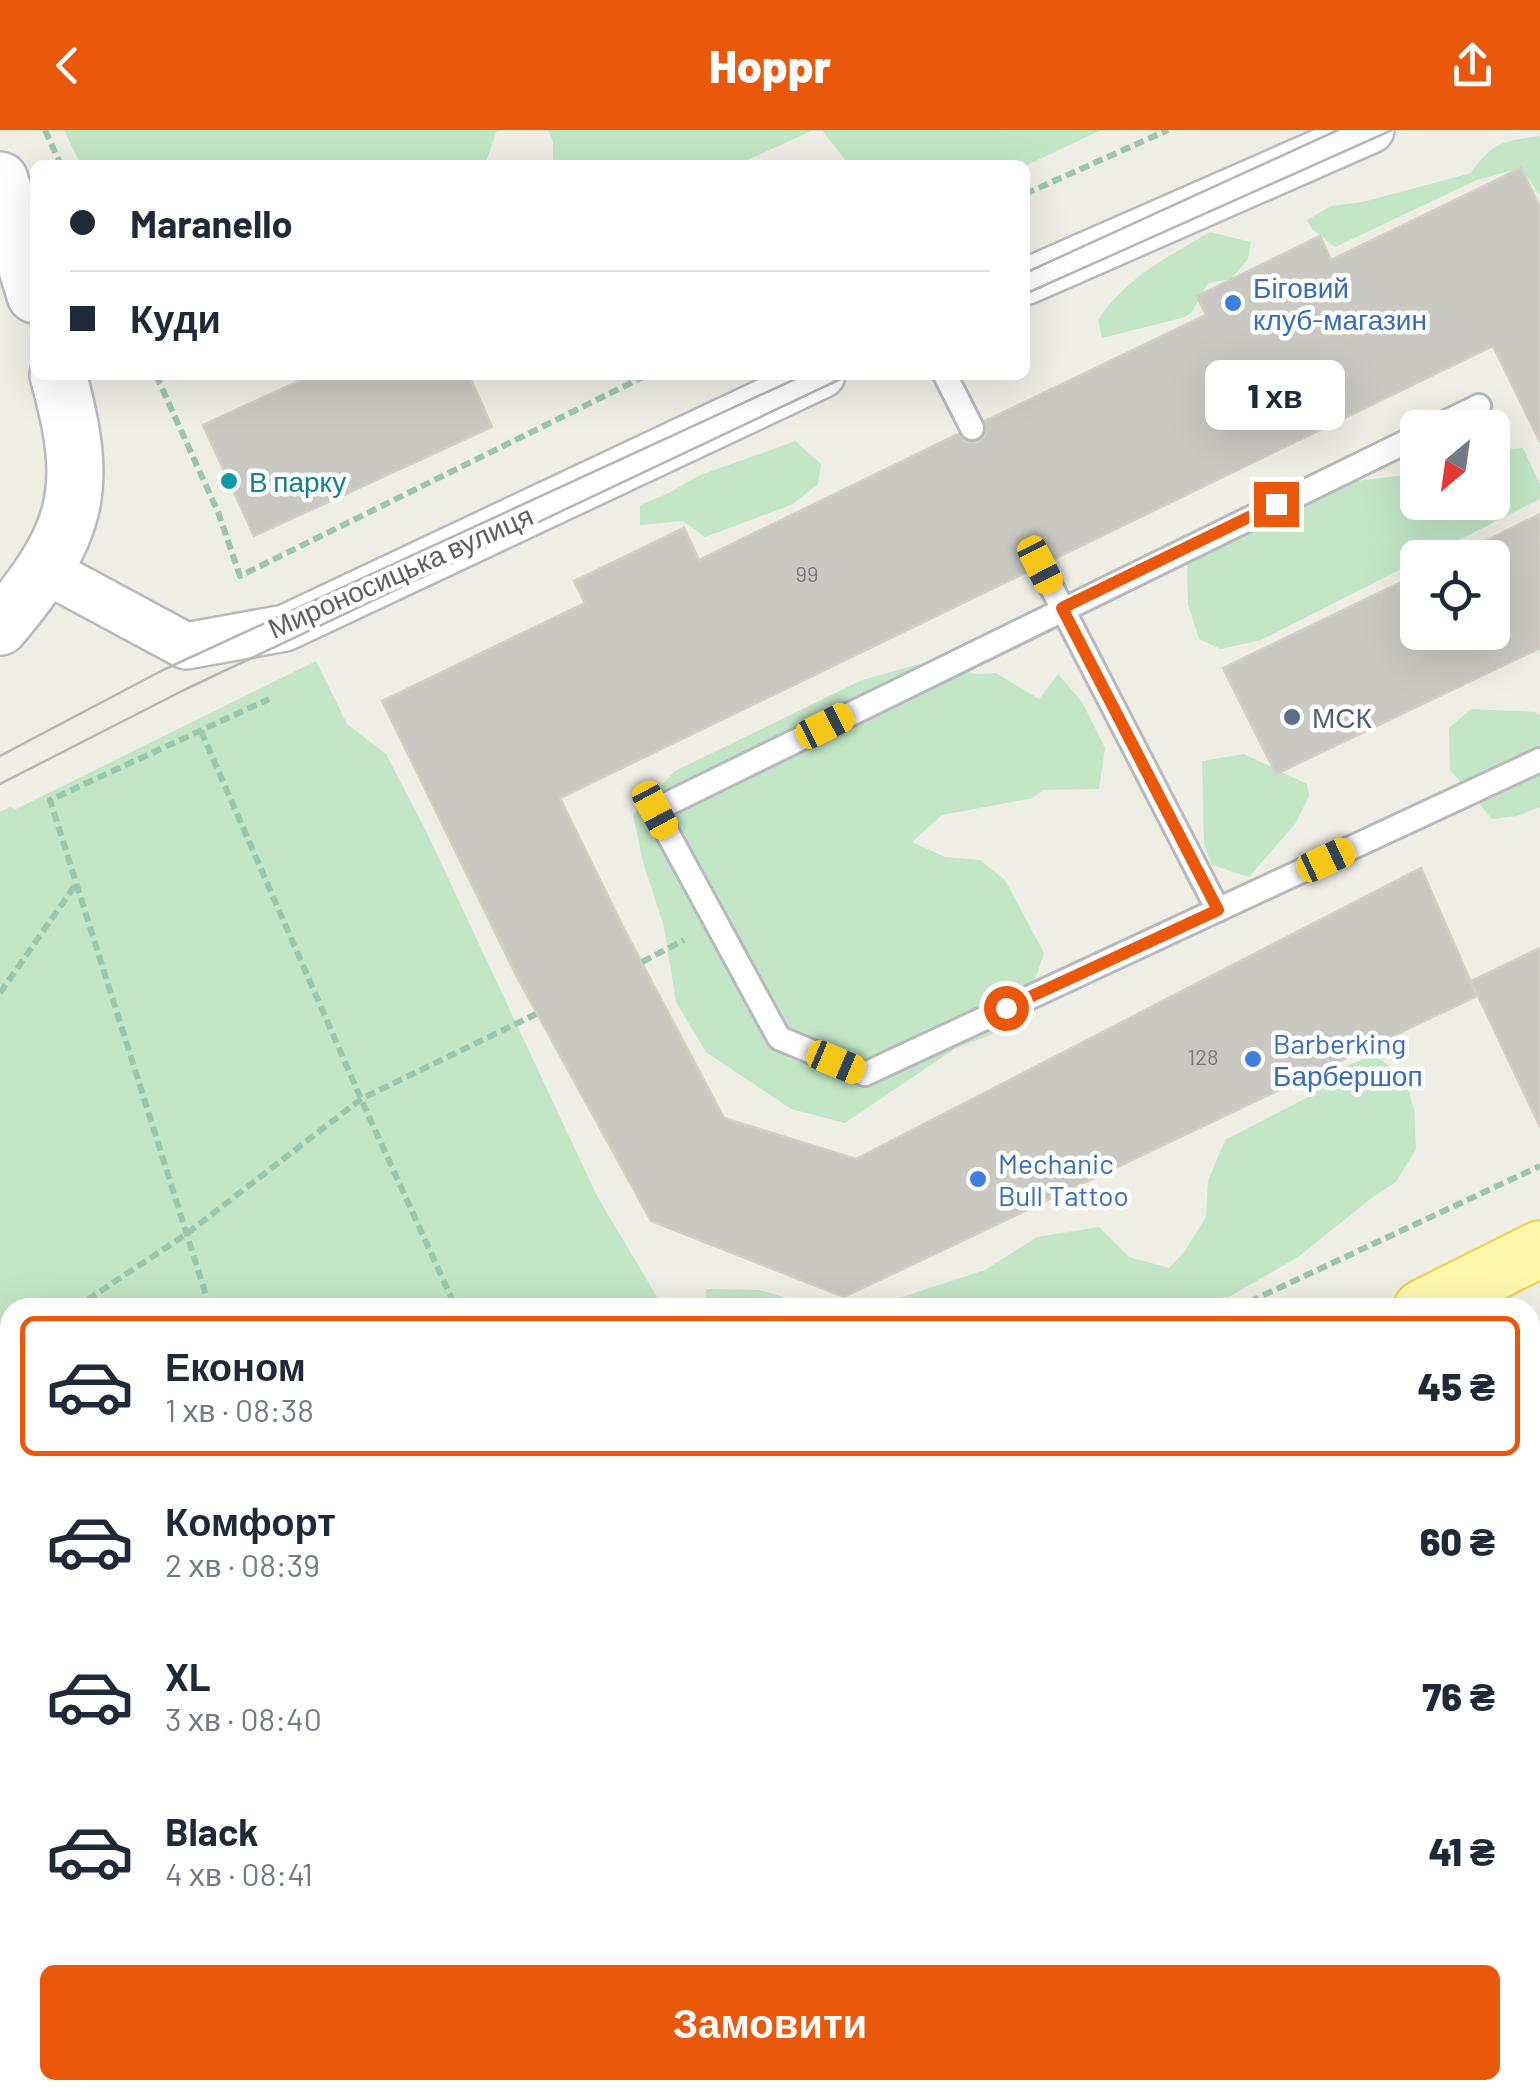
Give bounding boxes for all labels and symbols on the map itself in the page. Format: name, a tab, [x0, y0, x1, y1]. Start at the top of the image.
place label: Біговий клуб-магазин	[1253, 270, 1427, 336]
marker: Біговий клуб-магазин	[1222, 292, 1244, 314]
callout: 1 хв	[1206, 359, 1346, 429]
north arrow	[1400, 410, 1510, 520]
place label: В парку	[249, 464, 346, 498]
marker: В парку	[218, 470, 240, 492]
route end	[1254, 482, 1299, 527]
street label: Мироносицька вулиця	[262, 497, 538, 645]
car	[1013, 531, 1067, 599]
house number: 99	[796, 560, 818, 586]
car	[791, 699, 859, 753]
place label: МСК	[1312, 700, 1373, 734]
marker: МСК	[1281, 706, 1303, 728]
car	[628, 776, 682, 844]
car	[1292, 834, 1360, 886]
route start	[984, 986, 1029, 1031]
place label: Barberking Барбершоп	[1273, 1026, 1423, 1092]
car	[803, 1036, 869, 1088]
house number: 128	[1188, 1043, 1218, 1069]
marker: Barberking Барбершоп	[1242, 1048, 1264, 1070]
place label: Mechanic Bull Tattoo	[998, 1146, 1129, 1212]
marker: Mechanic Bull Tattoo	[967, 1168, 989, 1190]

